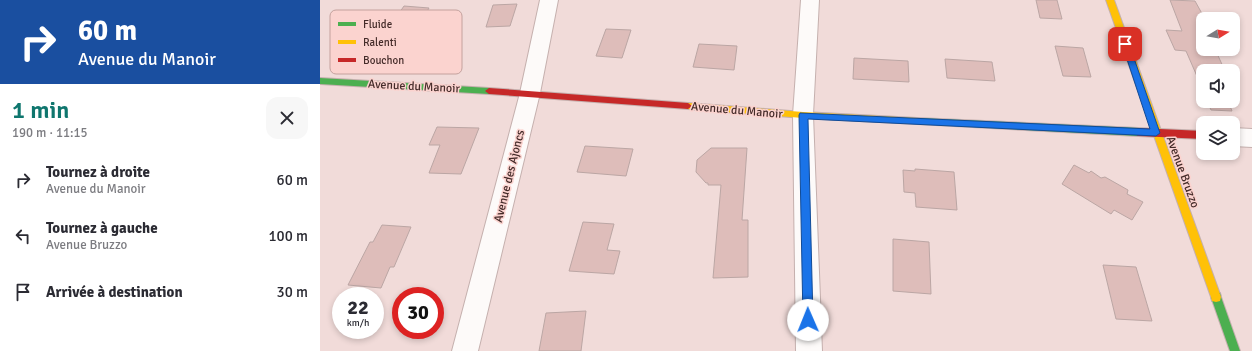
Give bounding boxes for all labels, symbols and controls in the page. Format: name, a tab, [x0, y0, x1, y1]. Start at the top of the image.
legend	[330, 10, 462, 74]
north arrow	[1196, 12, 1240, 56]
map controls	[1196, 12, 1240, 160]
text: 60 m	[78, 14, 137, 48]
icon: right	[12, 16, 64, 68]
text: Fluide	[363, 18, 392, 31]
pin	[1108, 27, 1142, 61]
icon: arrive	[1114, 33, 1136, 55]
text: Ralenti	[363, 36, 397, 49]
text: Avenue du Manoir	[78, 48, 216, 70]
text: Bouchon	[363, 54, 404, 67]
button: sound	[1196, 64, 1240, 108]
street label: Avenue du Manoir	[368, 77, 461, 96]
text: 1 min	[12, 95, 69, 125]
button: close	[266, 97, 308, 139]
street label: Avenue du Manoir	[690, 99, 784, 122]
button: layers	[1196, 116, 1240, 160]
text: 190 m · 11:15	[12, 125, 88, 141]
street label: Avenue des Ajoncs	[491, 128, 528, 224]
street label: Avenue Bruzzo	[1163, 134, 1202, 210]
text: Tournez à droite	[46, 163, 150, 181]
icon: right	[12, 169, 34, 191]
text: 60 m	[277, 171, 308, 189]
text: Avenue du Manoir	[46, 181, 146, 197]
text: Tournez à gauche	[46, 219, 158, 237]
icon: left	[12, 225, 34, 247]
text: 100 m	[268, 227, 308, 245]
text: Avenue Bruzzo	[46, 237, 127, 253]
icon: arrive	[12, 281, 34, 303]
text: Arrivée à destination	[46, 283, 183, 301]
text: 30 m	[277, 283, 308, 301]
speed limit sign: 30	[392, 287, 444, 339]
text: 22	[347, 295, 369, 320]
position arrow	[787, 299, 829, 341]
text: km/h	[347, 317, 369, 329]

